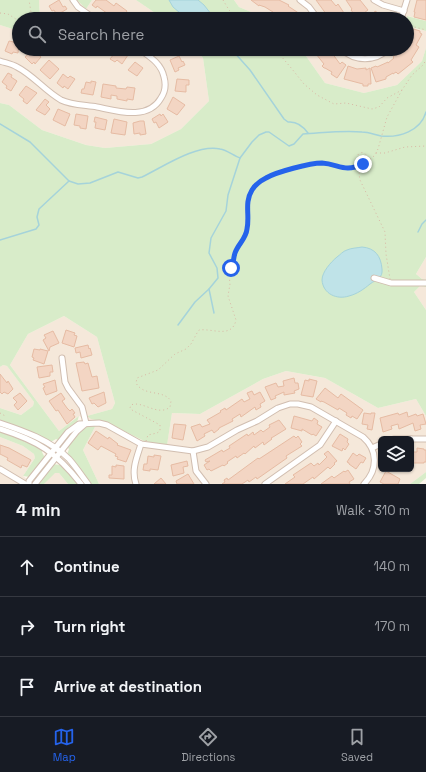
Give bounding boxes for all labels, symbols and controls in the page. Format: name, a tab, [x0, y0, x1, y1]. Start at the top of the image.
search box	[12, 12, 414, 56]
icon: search	[26, 23, 48, 45]
text: Search here	[58, 25, 144, 44]
route end	[354, 155, 372, 173]
route start	[222, 259, 240, 277]
map controls	[378, 436, 414, 472]
button: layers	[378, 436, 414, 472]
text: 4 min	[16, 499, 61, 521]
text: Walk · 310 m	[336, 502, 410, 519]
icon: ahead	[16, 556, 38, 578]
text: Continue	[54, 557, 120, 576]
text: 140 m	[374, 558, 410, 575]
icon: right	[16, 616, 38, 638]
text: Turn right	[54, 617, 125, 636]
text: 170 m	[374, 618, 410, 635]
icon: arrive	[16, 676, 38, 698]
text: Arrive at destination	[54, 677, 202, 696]
tab: Map	[53, 726, 76, 764]
tab: Directions	[181, 726, 235, 764]
tab: Saved	[341, 726, 373, 764]

